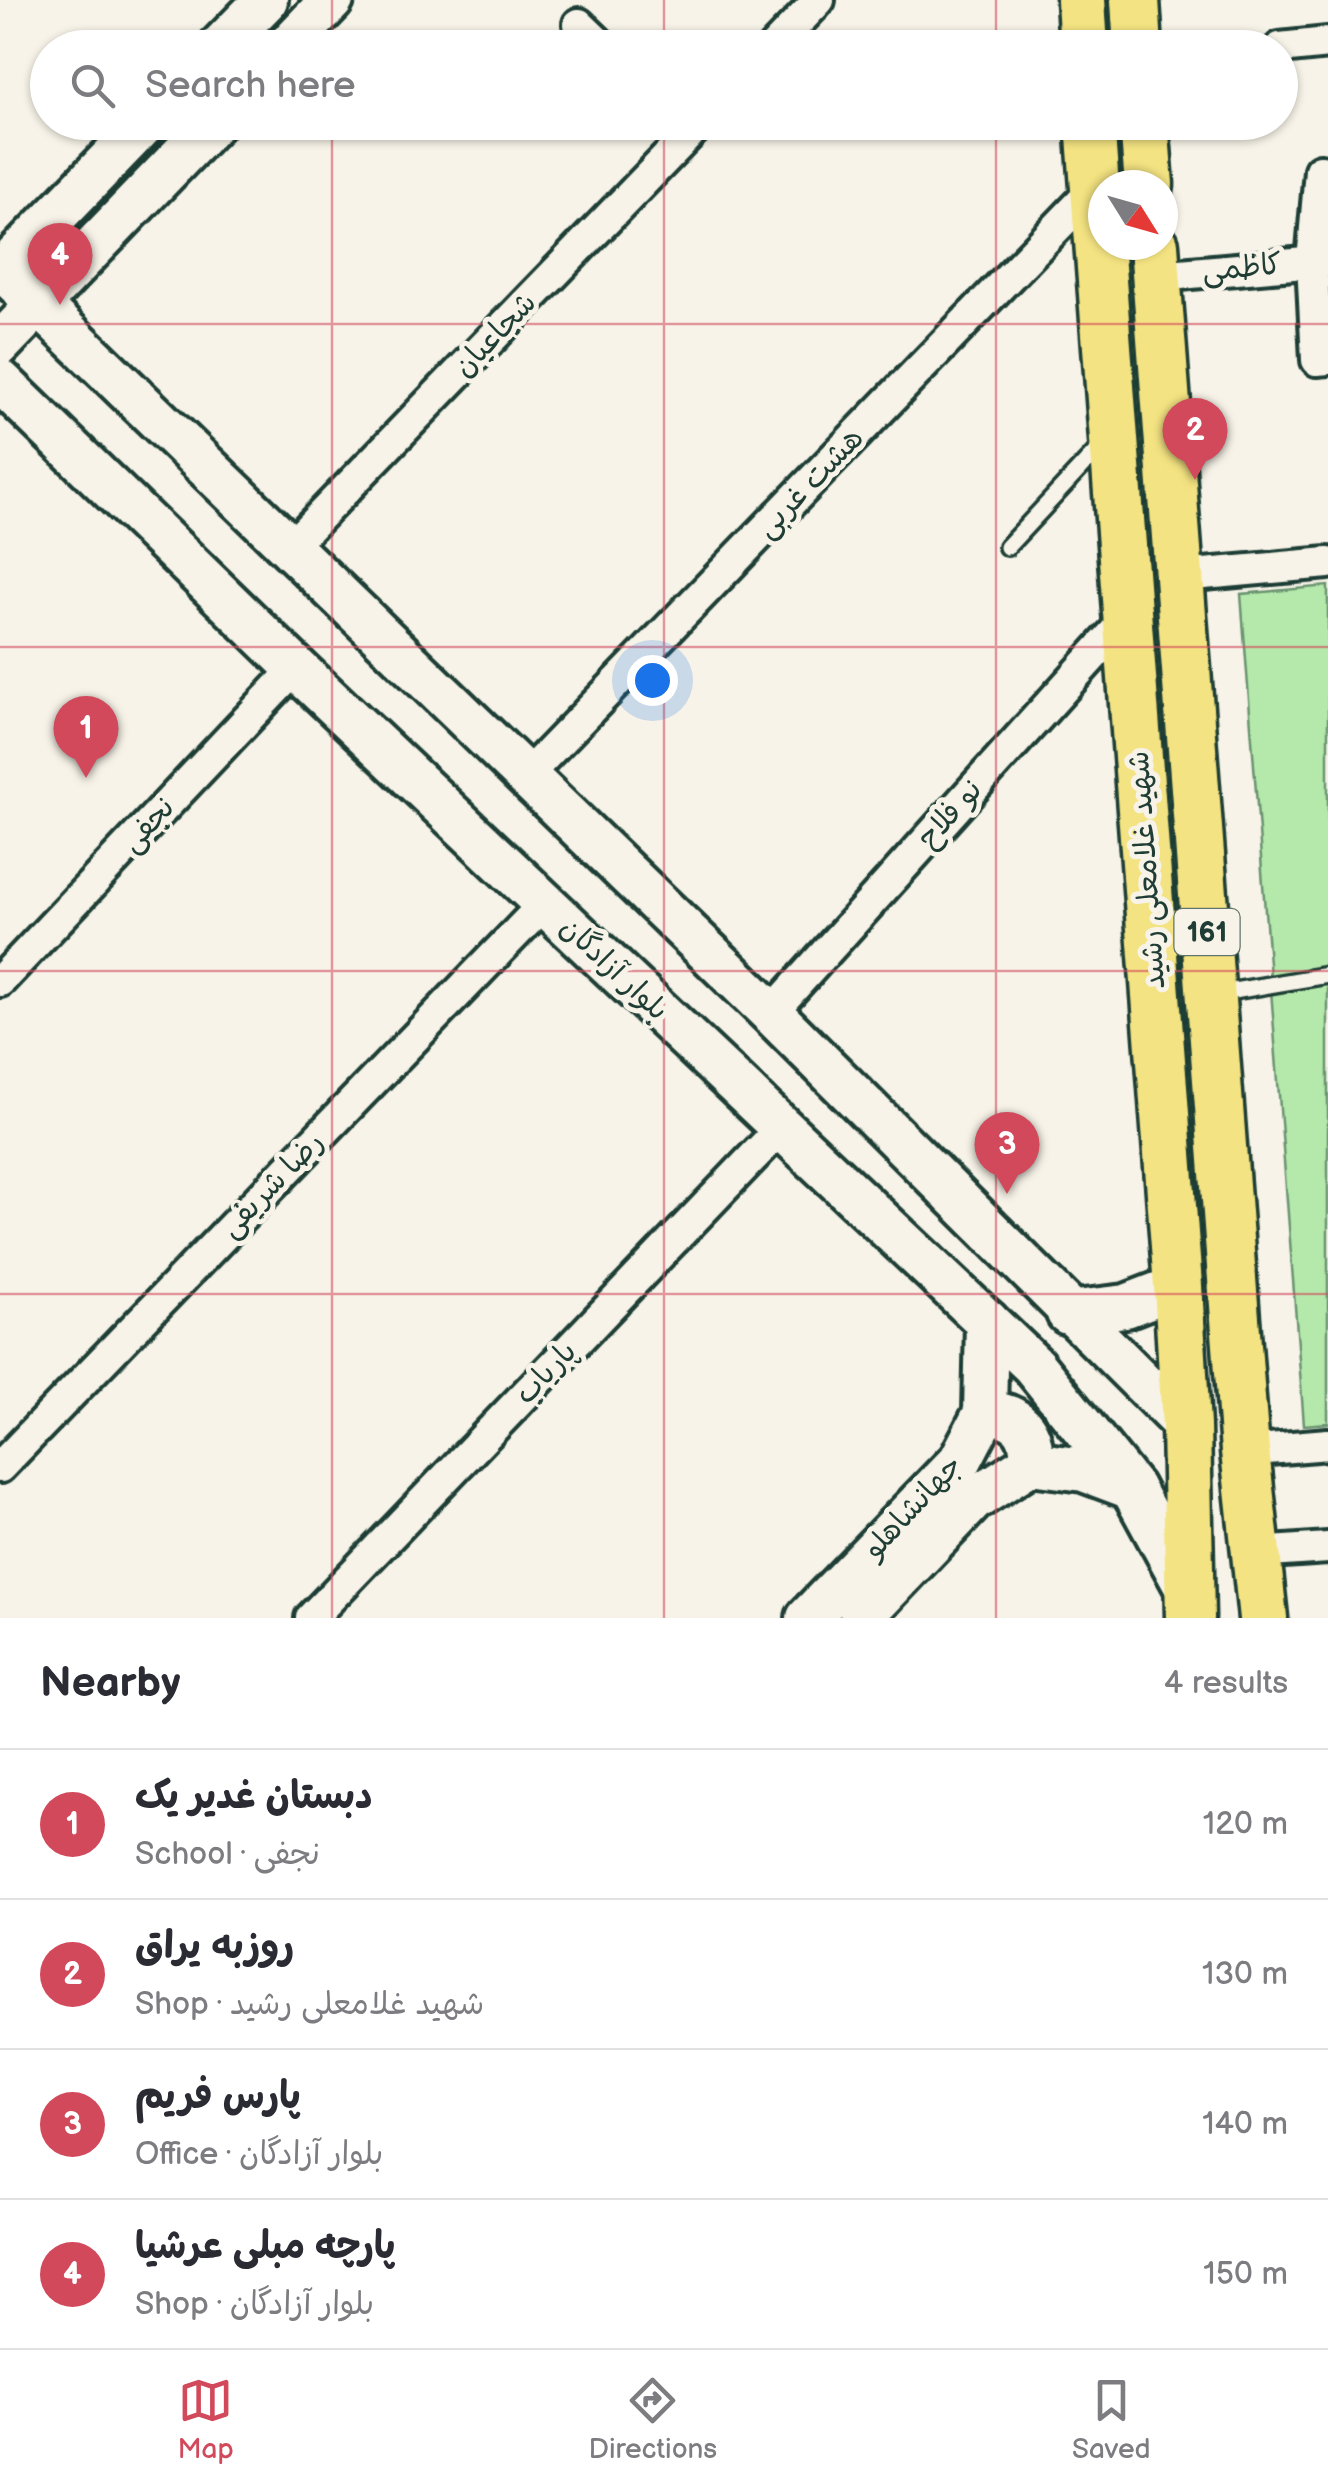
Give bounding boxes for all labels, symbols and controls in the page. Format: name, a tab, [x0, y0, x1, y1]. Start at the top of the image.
search box	[30, 30, 1298, 140]
icon: search	[65, 58, 120, 113]
text: Search here	[145, 63, 356, 108]
north arrow	[1088, 170, 1178, 260]
pin: 4	[28, 222, 92, 305]
street label: کاظمی	[1201, 247, 1283, 289]
street label: شجاعیان	[446, 285, 544, 385]
pin: 2	[1162, 398, 1228, 480]
street label: هشت غربی	[749, 420, 871, 546]
your location	[627, 655, 678, 706]
pin: 1	[54, 696, 118, 778]
street label: شهید غلامعلی رشید	[1121, 750, 1173, 990]
street label: نو فلاح	[910, 772, 991, 856]
street label: نجفی	[114, 790, 182, 860]
road number: 161	[1174, 909, 1240, 955]
street label: بلوار آزادگان	[552, 910, 676, 1028]
pin: 3	[974, 1112, 1040, 1194]
street label: رضا شریفی	[213, 1124, 331, 1246]
street label: پاریاب	[507, 1334, 585, 1412]
street label: جهانشاهلو	[855, 1448, 970, 1568]
text: Nearby	[40, 1658, 180, 1709]
text: 4 results	[1164, 1664, 1288, 1703]
text: دبستان غدیر یک	[135, 1774, 373, 1819]
text: 1	[66, 1805, 79, 1844]
text: 120 m	[1203, 1805, 1288, 1844]
text: School · نجفی	[135, 1835, 320, 1874]
text: روزبه یراق	[135, 1924, 294, 1969]
text: 2	[63, 1955, 82, 1994]
text: 130 m	[1202, 1955, 1288, 1994]
text: Shop · شهید غلامعلی رشید	[135, 1985, 484, 2024]
text: پارس فریم	[135, 2074, 301, 2119]
text: 3	[63, 2105, 82, 2144]
text: 140 m	[1202, 2105, 1288, 2144]
text: Office · بلوار آزادگان	[135, 2135, 383, 2174]
text: پارچه مبلی عرشیا	[135, 2224, 396, 2269]
text: 4	[63, 2255, 82, 2294]
text: 150 m	[1203, 2255, 1288, 2294]
text: Shop · بلوار آزادگان	[135, 2285, 374, 2324]
tab: Map	[177, 2373, 234, 2466]
tab: Directions	[588, 2373, 717, 2466]
tab: Saved	[1072, 2373, 1151, 2466]

